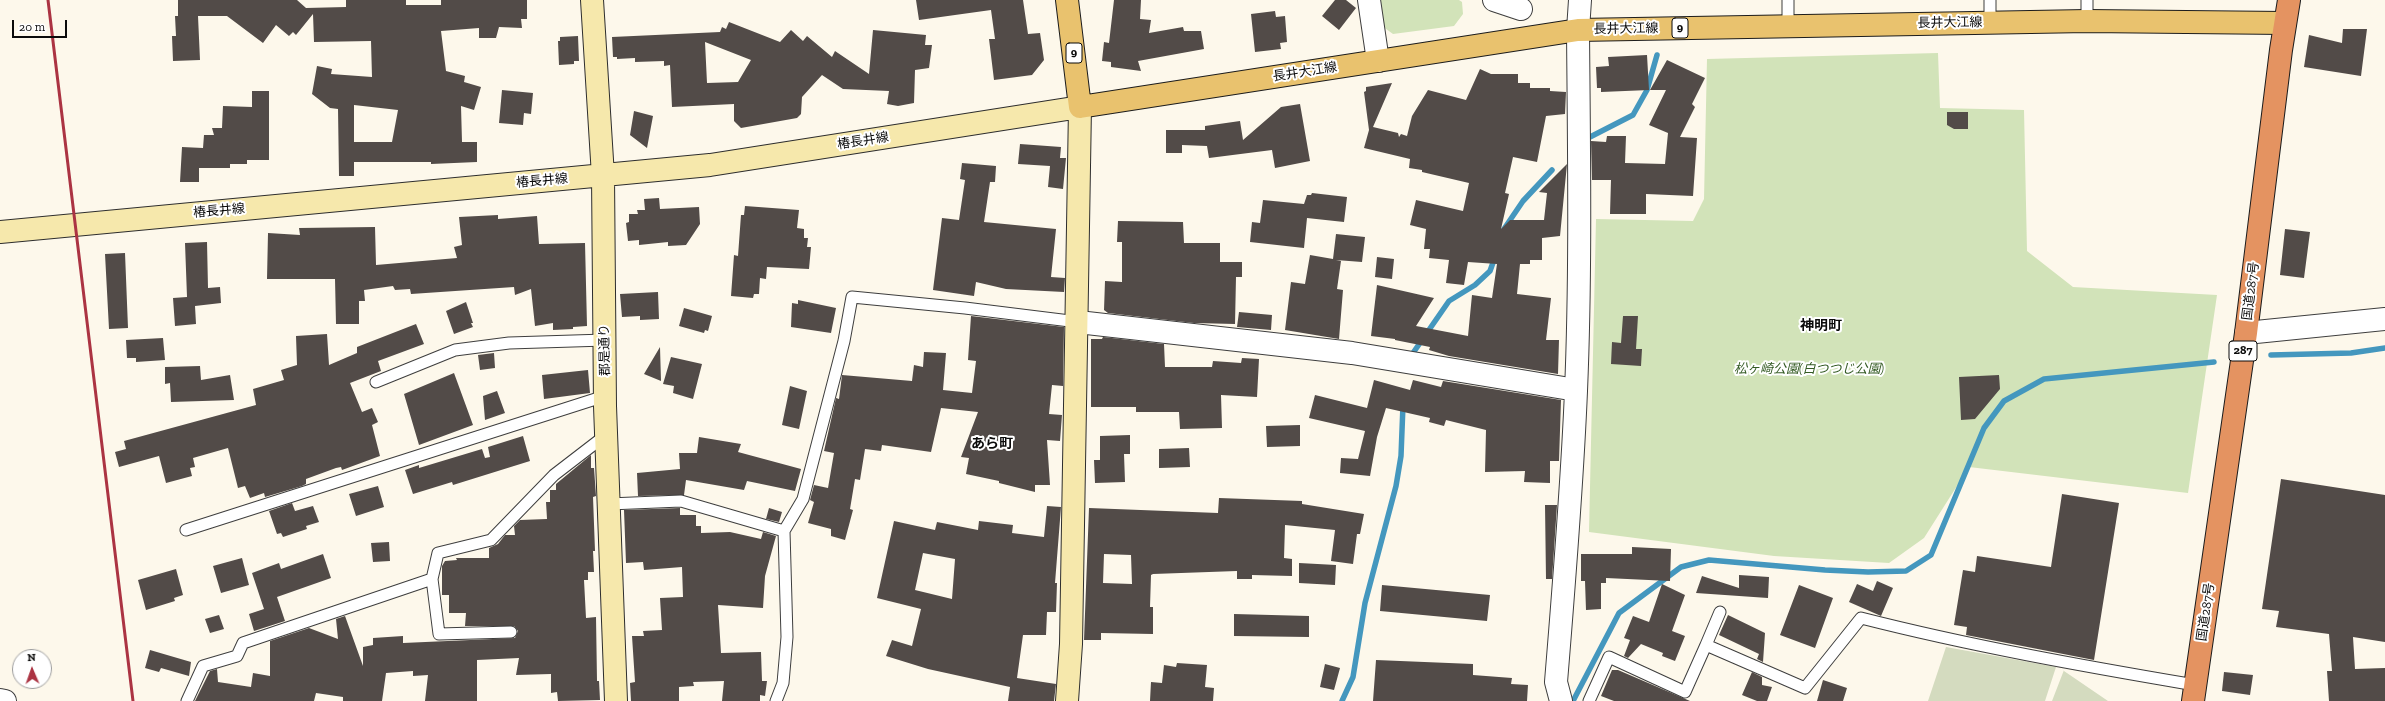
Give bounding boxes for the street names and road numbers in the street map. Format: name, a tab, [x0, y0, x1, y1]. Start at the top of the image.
street label: 長井大江線	[1917, 15, 1983, 31]
road number: 9	[1672, 18, 1688, 38]
street label: 長井大江線	[1593, 21, 1659, 37]
road number: 9	[1066, 43, 1082, 63]
street label: 長井大江線	[1272, 59, 1338, 85]
street label: 椿長井線	[836, 129, 890, 153]
street label: 椿長井線	[515, 171, 569, 191]
street label: 椿長井線	[192, 201, 246, 221]
street label: 国道287号	[2240, 261, 2262, 321]
street label: 郡是通り	[597, 324, 613, 376]
road number: 287	[2229, 341, 2257, 361]
street label: 国道287号	[2194, 582, 2218, 642]

